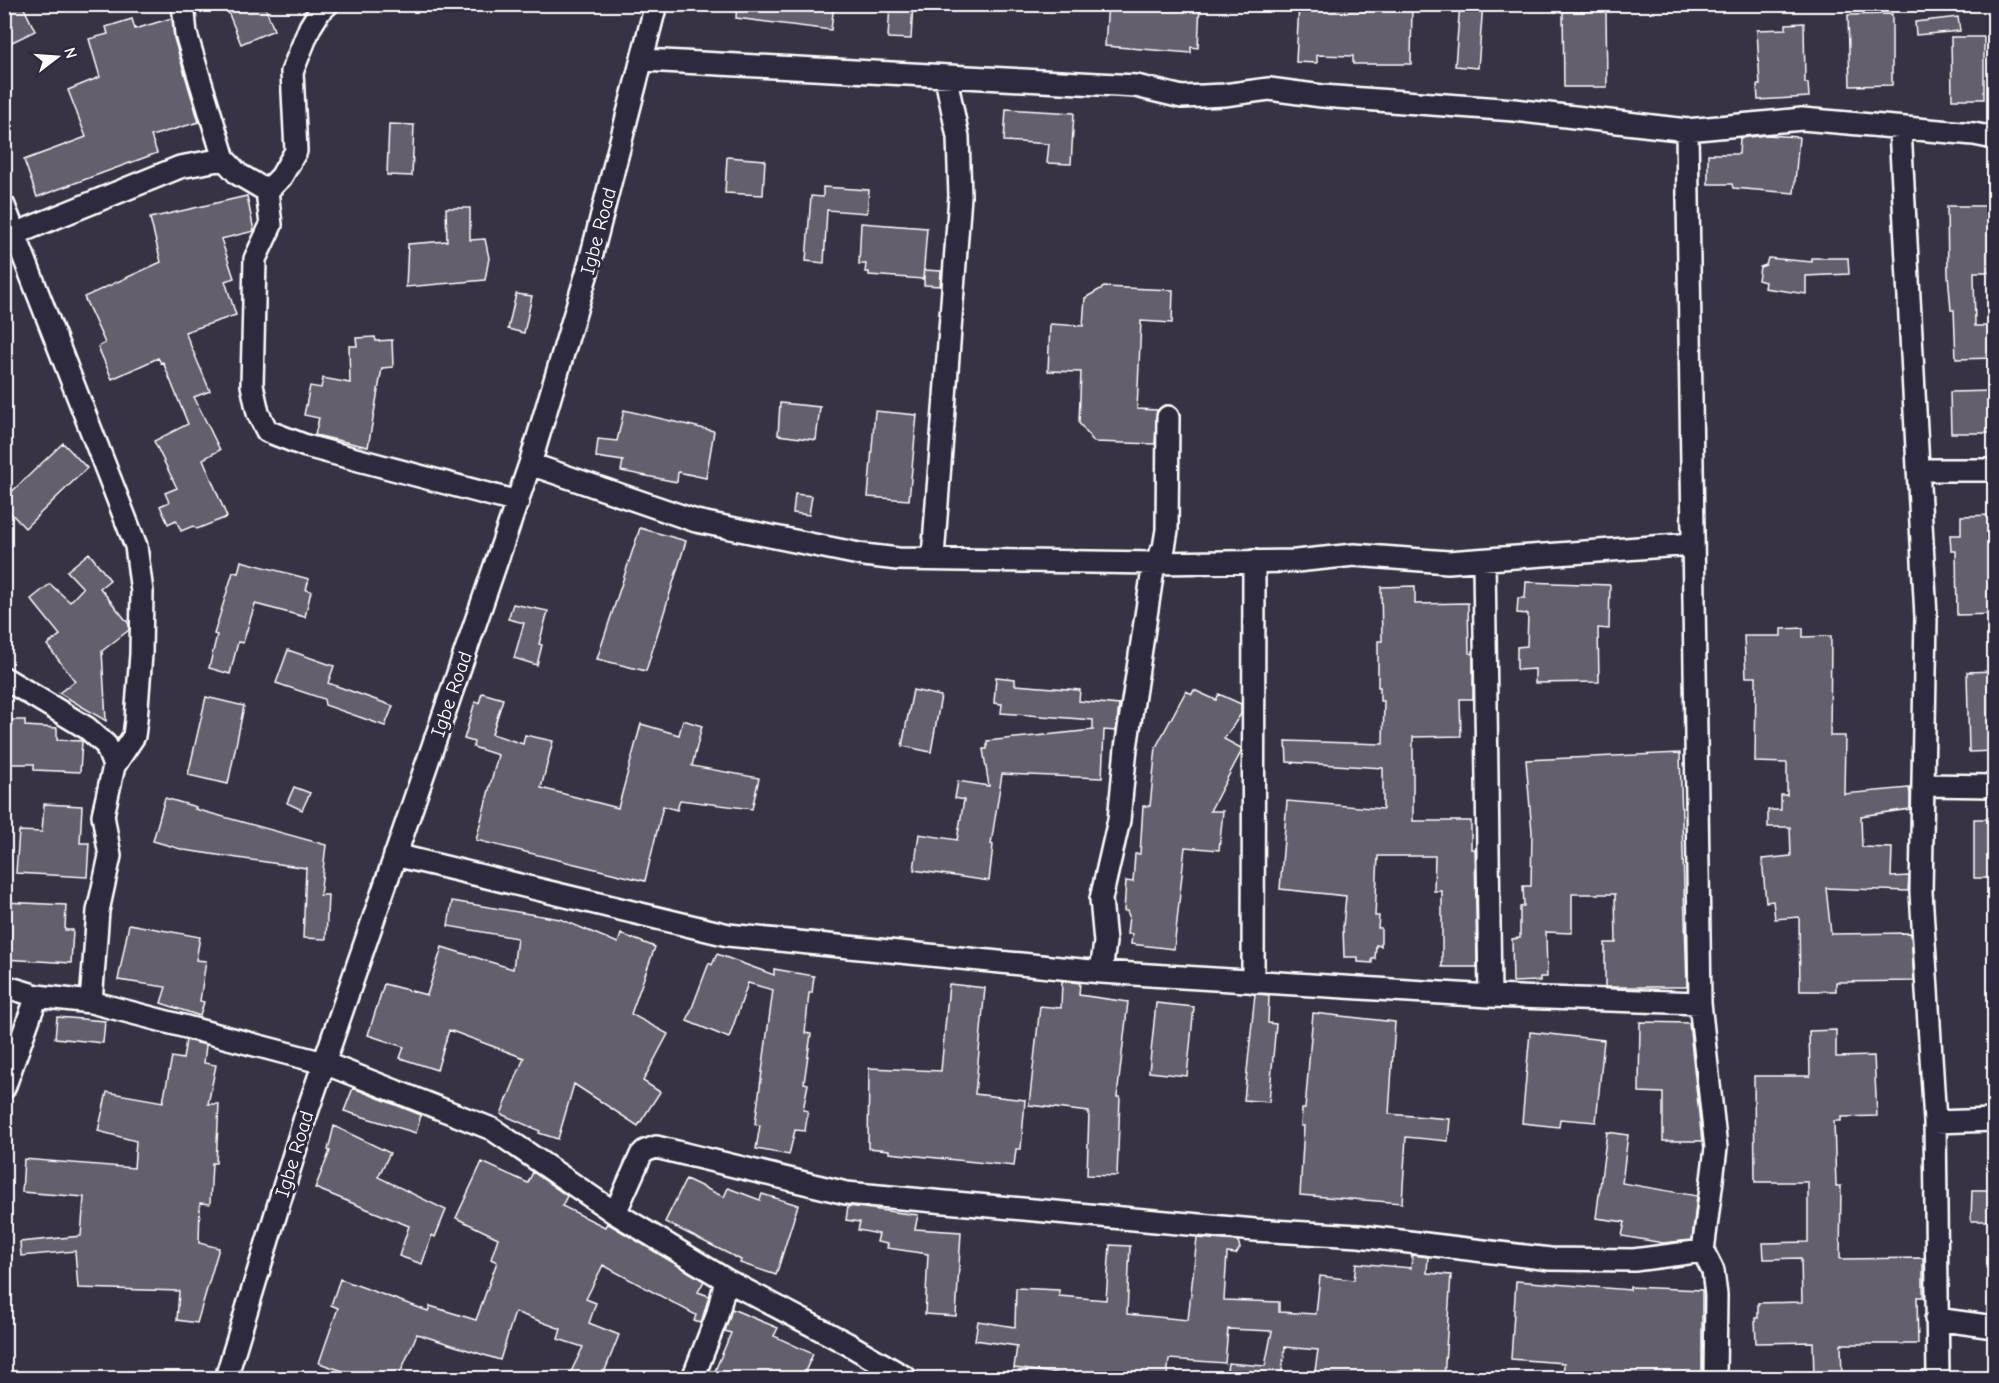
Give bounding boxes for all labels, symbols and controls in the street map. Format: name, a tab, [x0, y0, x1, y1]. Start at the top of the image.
north arrow	[27, 27, 87, 87]
text: N	[60, 45, 81, 61]
street label: Igbe Road	[576, 185, 621, 277]
street label: Igbe Road	[426, 648, 477, 740]
street label: Igbe Road	[270, 1108, 318, 1200]

